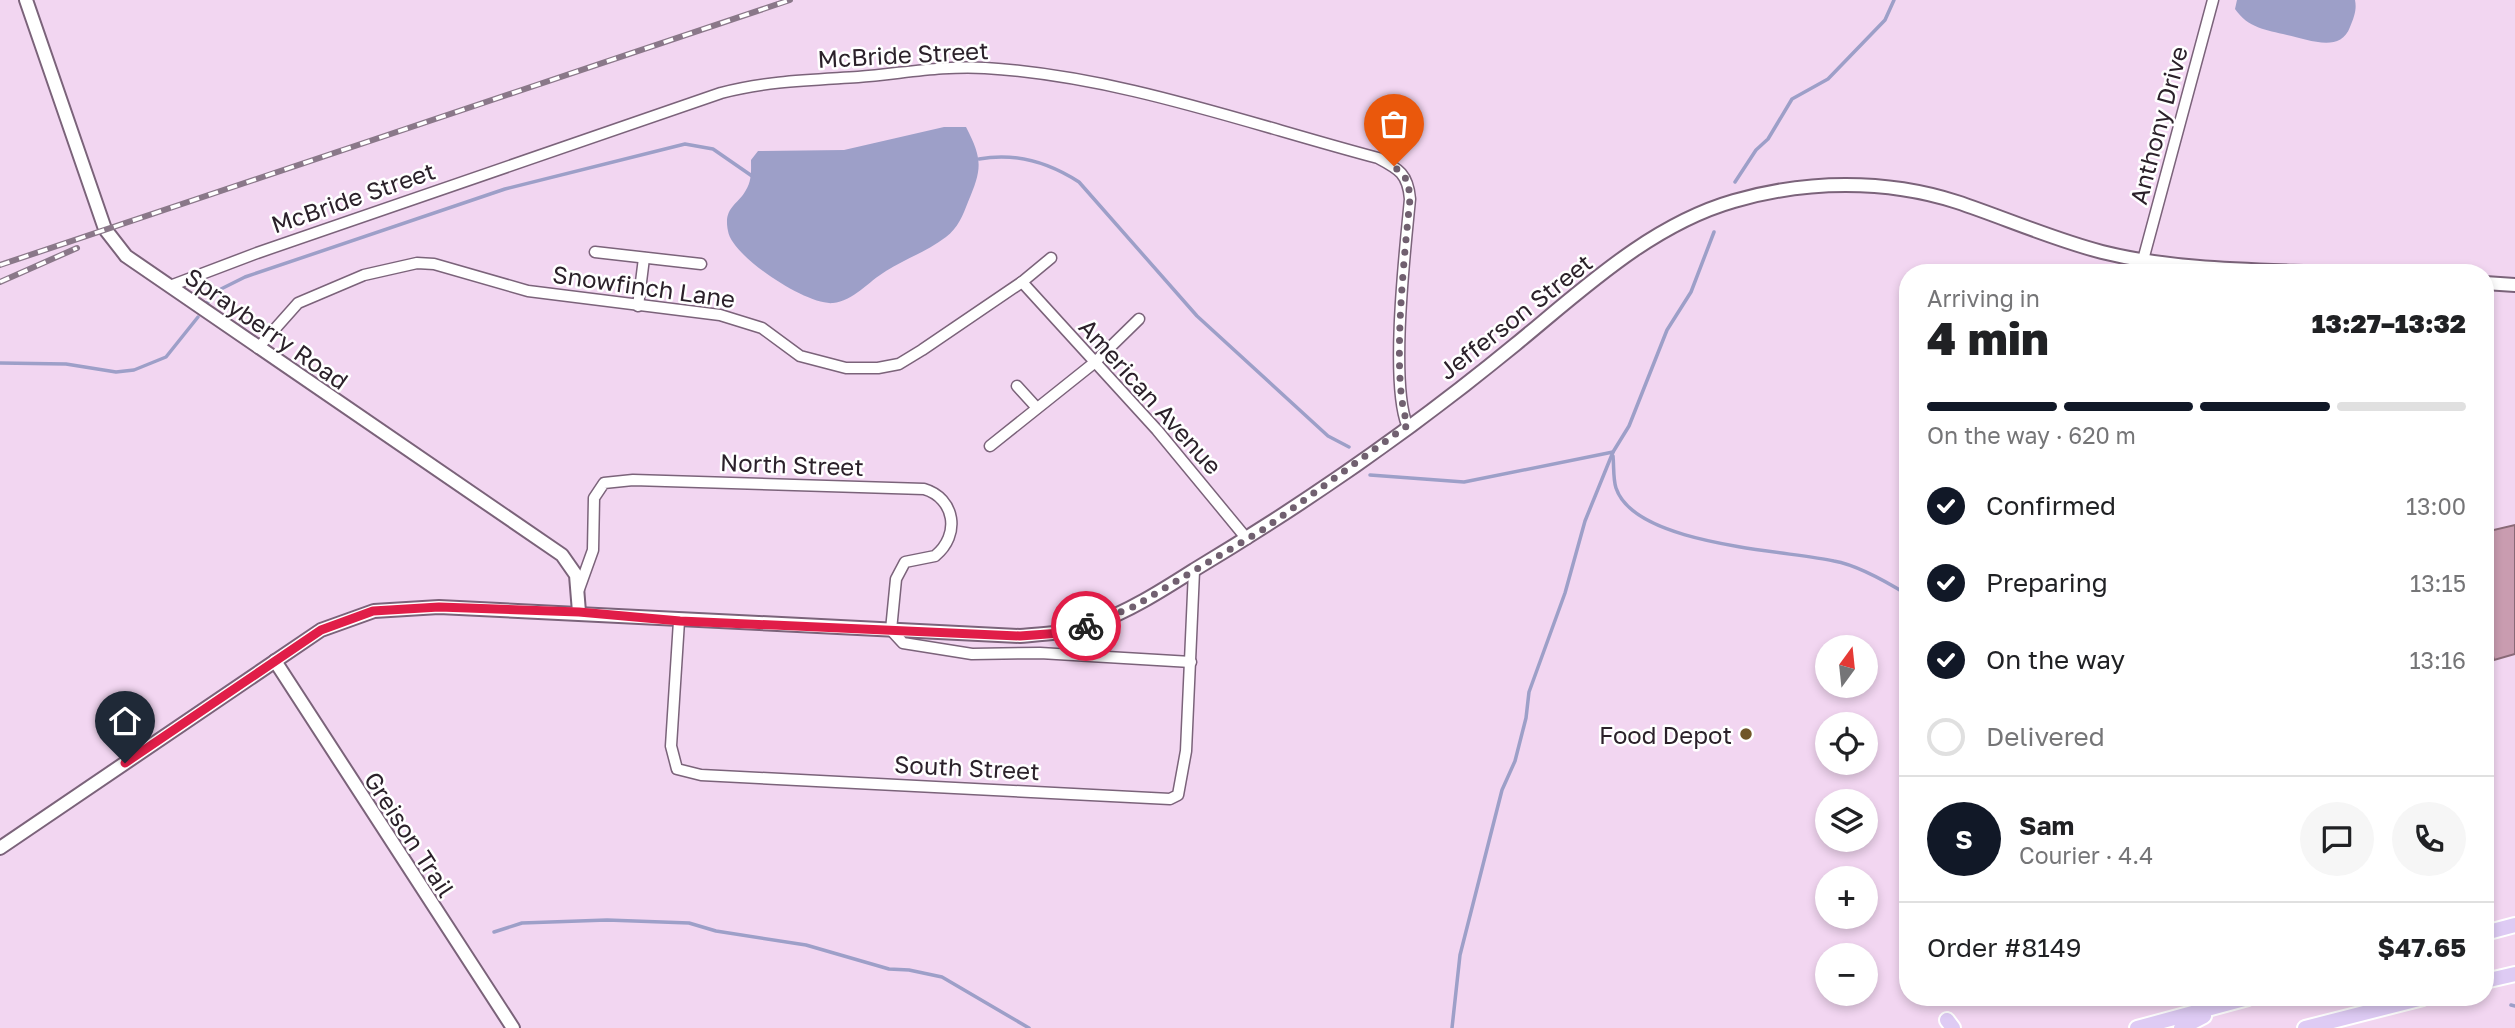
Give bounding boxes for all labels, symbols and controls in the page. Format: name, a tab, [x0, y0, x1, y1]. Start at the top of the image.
street label: McBride Street	[817, 35, 989, 73]
street label: Anthony Drive	[2123, 43, 2193, 207]
pin	[1364, 94, 1424, 166]
icon: bag	[1375, 105, 1413, 143]
street label: McBride Street	[267, 155, 439, 239]
street label: Jefferson Street	[1432, 247, 1598, 385]
street label: Snowfinch Lane	[551, 259, 737, 313]
street label: Sprayberry Road	[180, 261, 354, 395]
text: Arriving in	[1927, 284, 2040, 312]
text: 13:27–13:32	[2312, 308, 2466, 339]
text: 4 min	[1927, 310, 2049, 365]
street label: American Avenue	[1074, 312, 1228, 480]
text: On the way · 620 m	[1927, 421, 2136, 449]
street label: North Street	[720, 447, 864, 481]
icon: check	[1927, 487, 1965, 525]
text: Confirmed	[1986, 490, 2116, 521]
text: 13:00	[2406, 492, 2466, 520]
icon: check	[1927, 564, 1965, 602]
text: Preparing	[1986, 567, 2108, 598]
text: 13:15	[2410, 569, 2466, 597]
courier	[1051, 591, 1121, 661]
icon: bike	[1067, 607, 1105, 645]
north arrow	[1815, 635, 1878, 698]
map controls	[1815, 635, 1878, 1006]
icon: check	[1927, 641, 1965, 679]
text: On the way	[1986, 644, 2125, 675]
text: 13:16	[2409, 646, 2466, 674]
pin	[95, 691, 155, 763]
icon: home	[106, 702, 144, 740]
button: locate	[1815, 712, 1878, 775]
place label: Food Depot	[1599, 720, 1732, 749]
text: Delivered	[1986, 721, 2105, 752]
marker: Food Depot	[1738, 726, 1754, 742]
street label: South Street	[893, 749, 1041, 785]
street label: Greison Trail	[359, 766, 461, 902]
button: layers	[1815, 789, 1878, 852]
button: chat	[2300, 802, 2374, 876]
button: phone	[2392, 802, 2466, 876]
text: Sam	[2019, 810, 2074, 841]
text: S	[1955, 824, 1973, 855]
text: Courier · 4.4	[2019, 841, 2153, 869]
button: +	[1815, 866, 1878, 929]
text: Order #8149	[1927, 932, 2082, 963]
text: $47.65	[2377, 932, 2466, 963]
button: −	[1815, 943, 1878, 1006]

